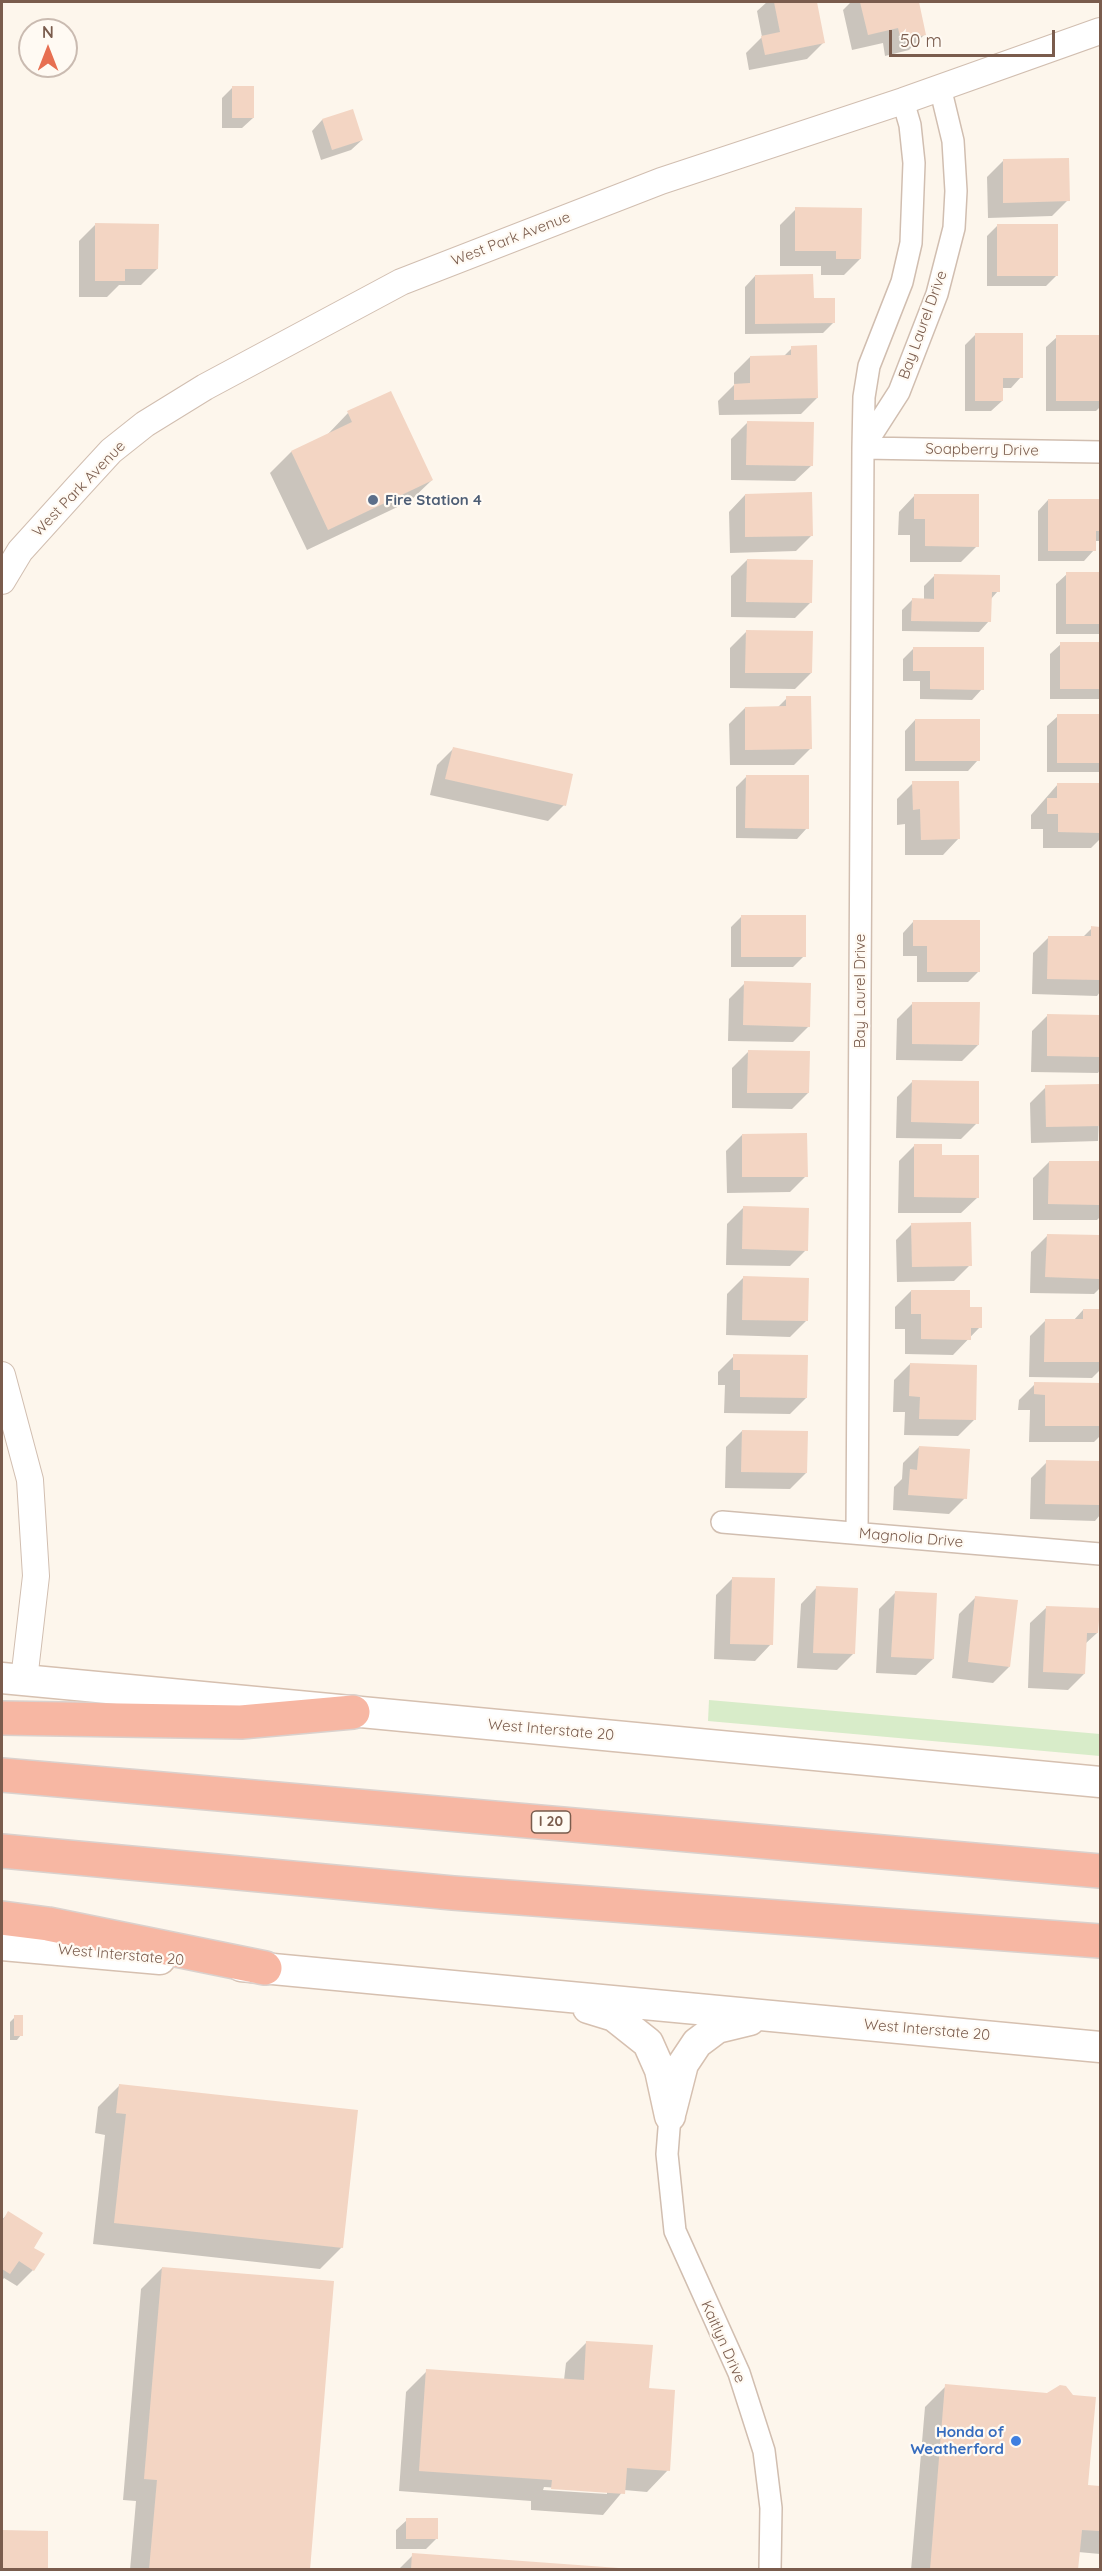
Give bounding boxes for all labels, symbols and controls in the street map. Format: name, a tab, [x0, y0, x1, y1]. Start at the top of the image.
north arrow	[18, 18, 78, 78]
scale bar	[892, 18, 1058, 56]
text: N	[42, 22, 54, 42]
text: 50 m	[900, 29, 942, 52]
street label: West Park Avenue	[449, 208, 573, 270]
street label: Bay Laurel Drive	[895, 268, 951, 382]
street label: West Park Avenue	[29, 437, 129, 541]
street label: Soapberry Drive	[925, 440, 1039, 460]
place label: Fire Station 4	[385, 491, 482, 509]
marker: Fire Station 4	[366, 493, 380, 507]
street label: Bay Laurel Drive	[851, 934, 869, 1048]
street label: Magnolia Drive	[858, 1524, 964, 1552]
street label: West Interstate 20	[487, 1716, 615, 1744]
road number: I 20	[532, 1811, 570, 1833]
street label: West Interstate 20	[57, 1941, 185, 1969]
street label: West Interstate 20	[863, 2016, 991, 2044]
street label: Kaitlyn Drive	[697, 2298, 749, 2386]
place label: Honda of Weatherford	[910, 2423, 1004, 2458]
marker: Honda of Weatherford	[1009, 2434, 1023, 2448]

